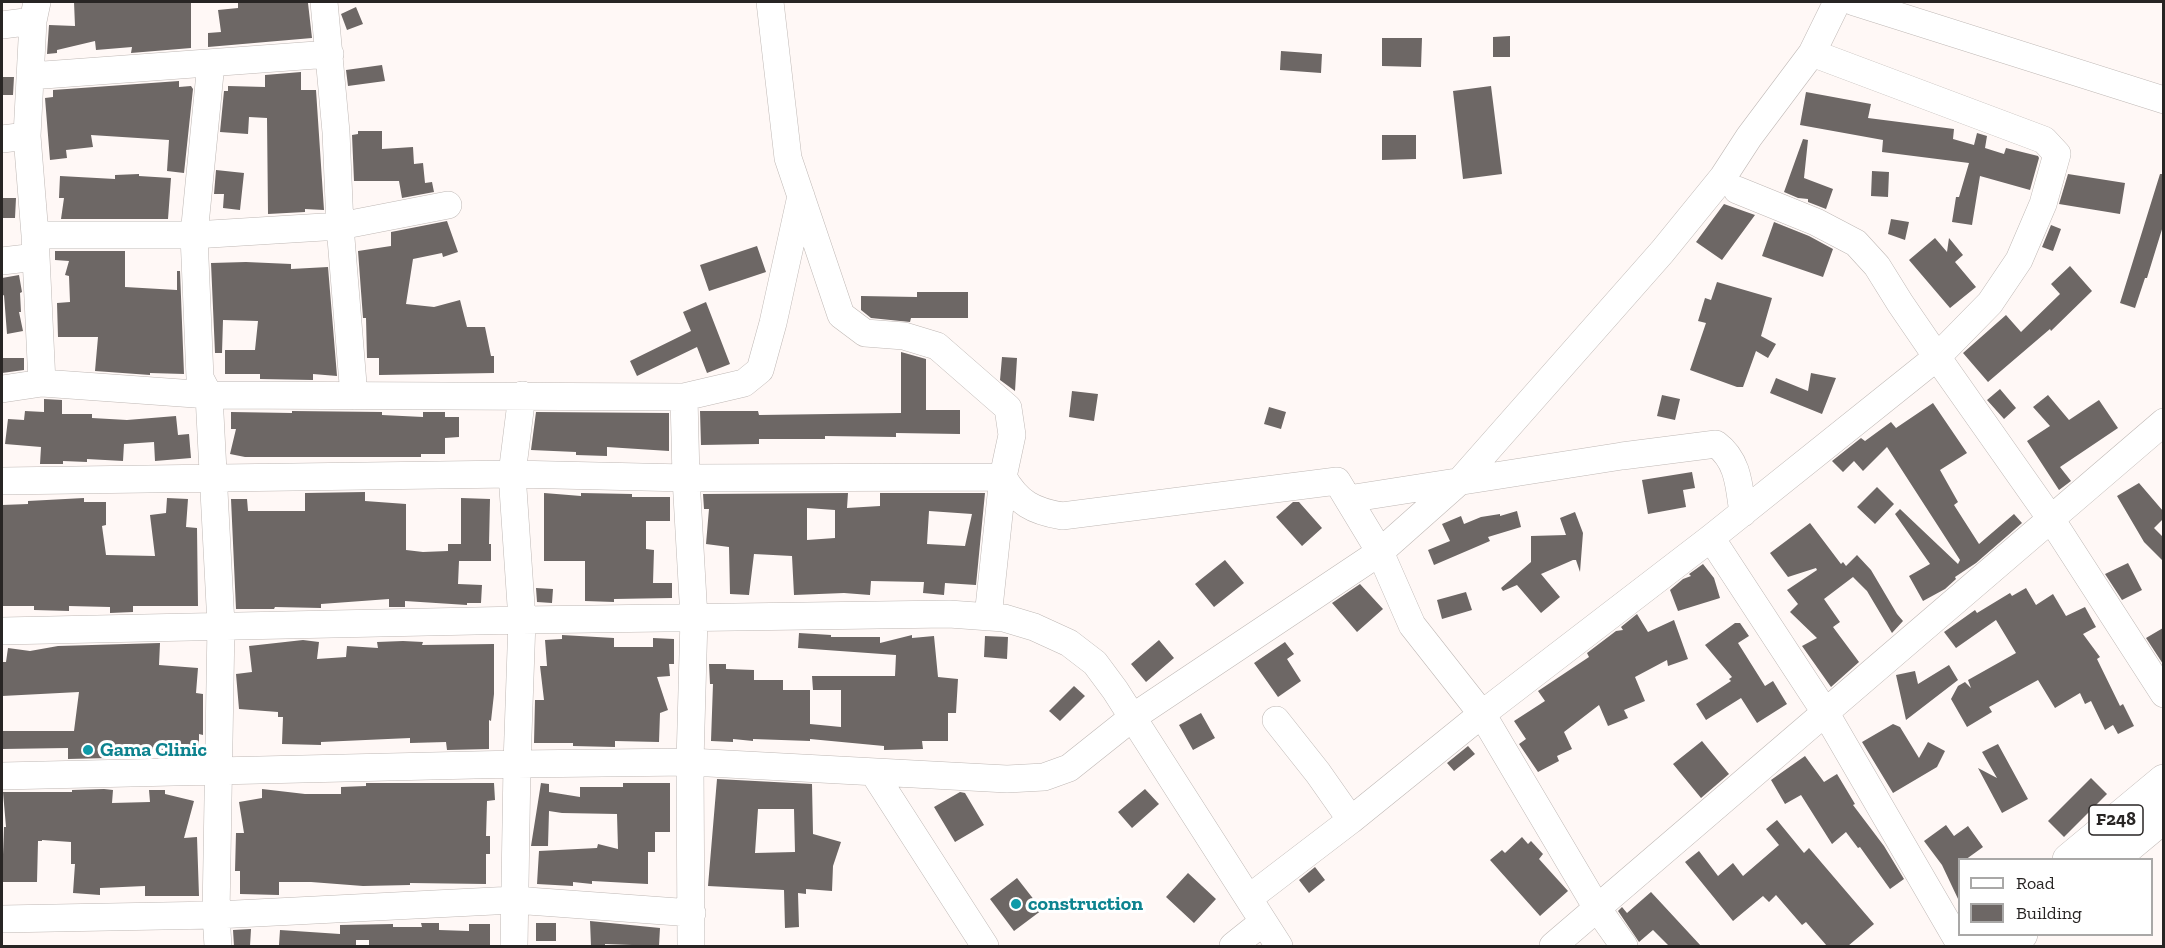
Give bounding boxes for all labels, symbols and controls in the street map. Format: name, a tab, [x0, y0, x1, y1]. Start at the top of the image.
place label: Gama Clinic	[100, 738, 207, 762]
marker: Gama Clinic	[81, 743, 95, 757]
road number: F248	[2089, 805, 2143, 835]
legend	[1958, 858, 2153, 936]
text: Road	[2016, 872, 2055, 894]
place label: construction	[1028, 892, 1143, 916]
marker: construction	[1009, 897, 1023, 911]
text: Building	[2016, 902, 2082, 924]

